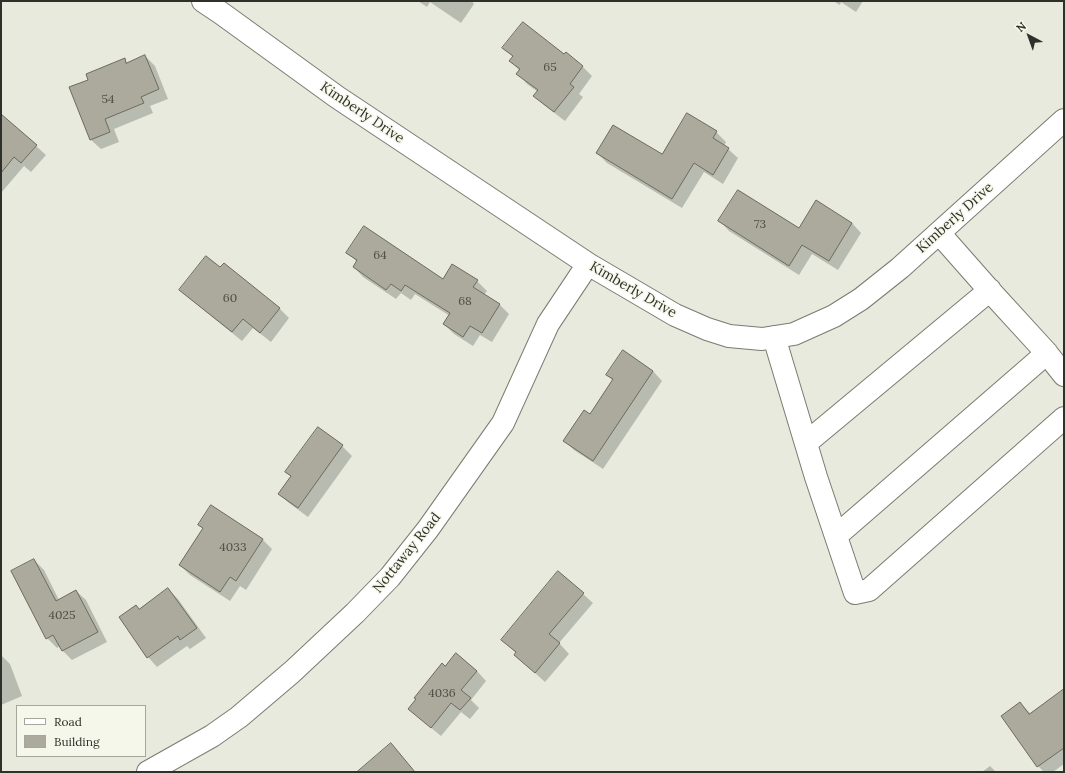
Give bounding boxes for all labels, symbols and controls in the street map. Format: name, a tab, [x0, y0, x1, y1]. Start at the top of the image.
north arrow	[1009, 16, 1049, 56]
text: N	[1013, 19, 1029, 35]
house number: 65	[543, 61, 557, 75]
street label: Kimberly Drive	[317, 79, 407, 147]
house number: 54	[101, 93, 115, 107]
street label: Kimberly Drive	[913, 179, 997, 257]
house number: 73	[754, 218, 766, 232]
house number: 64	[373, 249, 387, 263]
street label: Kimberly Drive	[587, 258, 679, 322]
house number: 60	[223, 292, 237, 306]
house number: 68	[458, 295, 472, 309]
street label: Nottaway Road	[370, 509, 444, 597]
house number: 4033	[219, 541, 247, 555]
house number: 4025	[49, 609, 75, 623]
house number: 4036	[428, 687, 456, 701]
legend	[16, 705, 146, 757]
text: Road	[54, 714, 82, 729]
text: Building	[54, 734, 100, 749]

